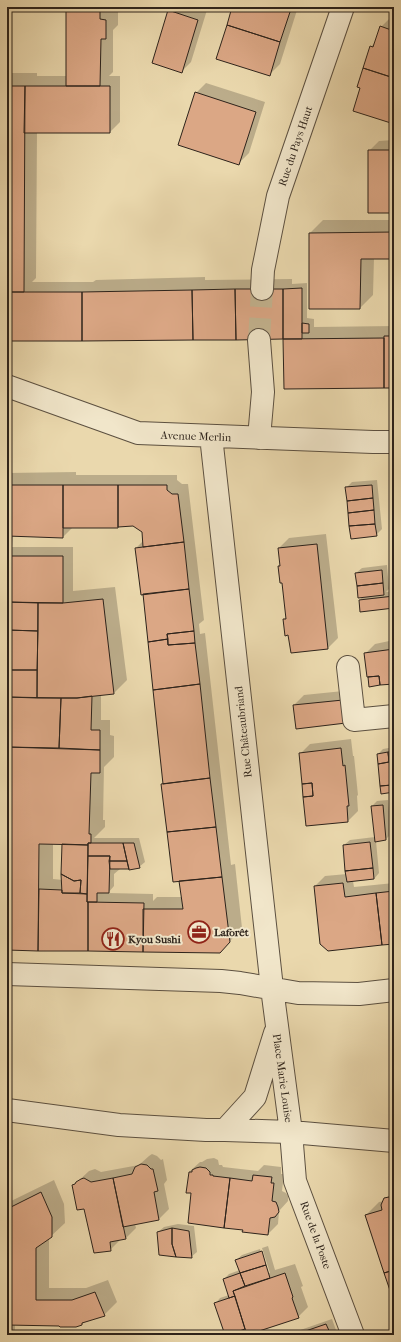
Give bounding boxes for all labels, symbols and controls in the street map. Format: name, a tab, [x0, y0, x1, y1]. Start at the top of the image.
street label: Rue du Pays Haut	[276, 104, 315, 188]
street label: Avenue Merlin	[160, 429, 232, 444]
street label: Rue Châteaubriand	[232, 684, 255, 778]
office icon: Laforêt	[186, 919, 212, 945]
restaurant icon: Kyou Sushi	[100, 926, 126, 952]
place label: Laforêt	[214, 926, 250, 939]
place label: Kyou Sushi	[128, 933, 181, 946]
street label: Place Marie Louise	[270, 1033, 295, 1124]
street label: Rue de la Poste	[297, 1199, 334, 1271]

